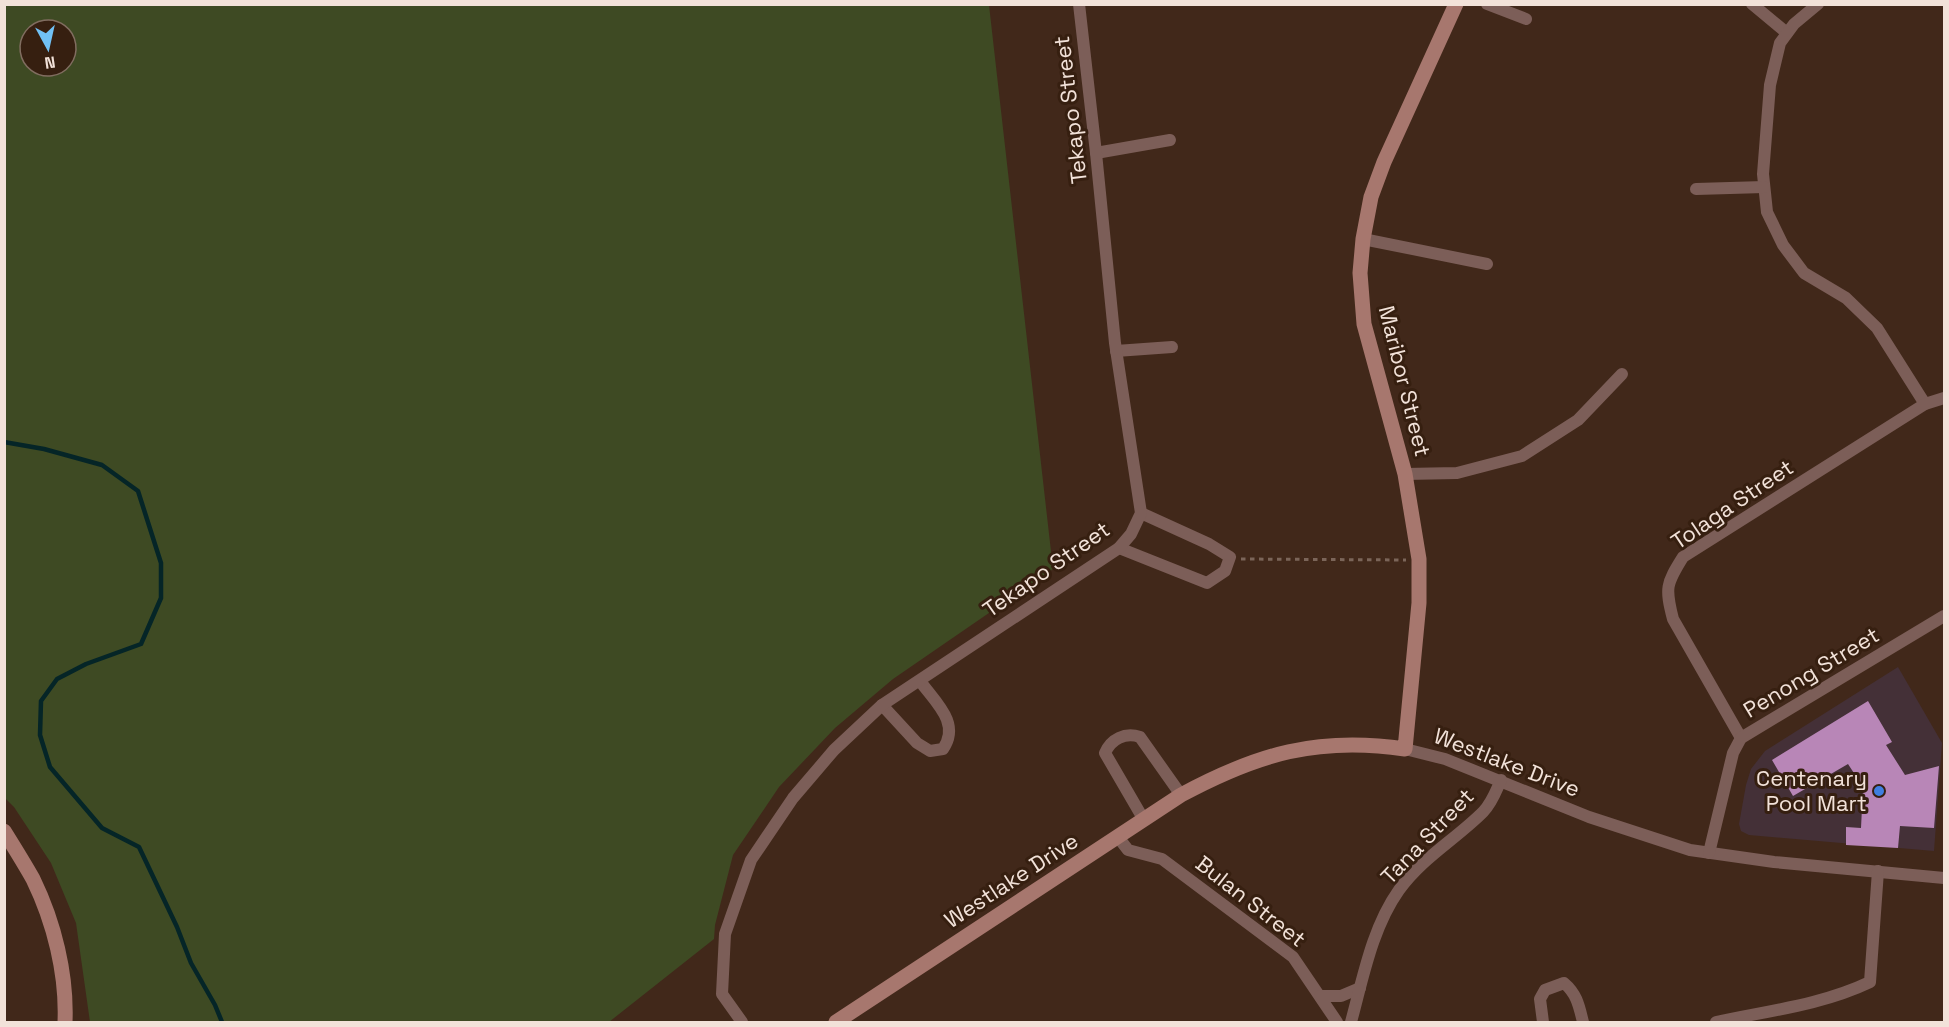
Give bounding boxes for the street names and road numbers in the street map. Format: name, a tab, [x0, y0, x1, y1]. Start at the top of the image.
street label: Tekapo Street	[1047, 35, 1093, 185]
street label: Maribor Street	[1373, 303, 1437, 459]
street label: Tolaga Street	[1665, 453, 1799, 555]
street label: Tekapo Street	[977, 515, 1115, 623]
street label: Penong Street	[1738, 620, 1884, 724]
street label: Westlake Drive	[1430, 721, 1584, 803]
street label: Tana Street	[1374, 782, 1480, 890]
street label: Westlake Drive	[939, 826, 1083, 934]
street label: Bulan Street	[1190, 849, 1312, 953]

